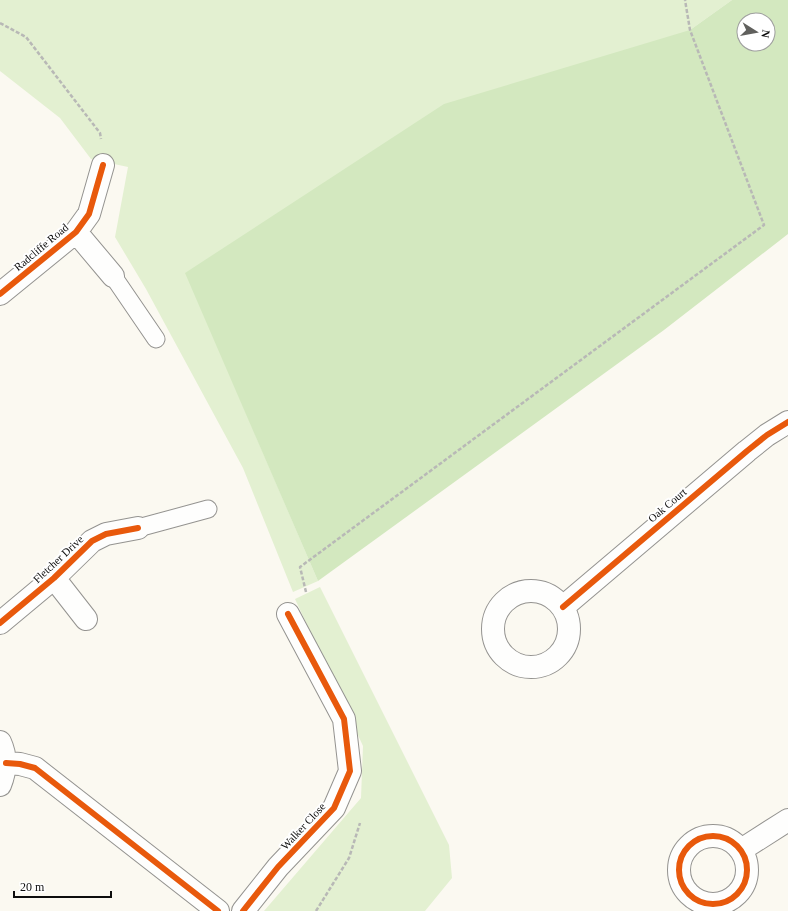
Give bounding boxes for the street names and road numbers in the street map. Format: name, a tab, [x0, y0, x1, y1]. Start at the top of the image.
street label: Radcliffe Road	[12, 221, 71, 273]
street label: Oak Court	[645, 486, 689, 524]
street label: Fletcher Drive	[31, 533, 86, 585]
street label: Walker Close	[278, 800, 328, 852]

